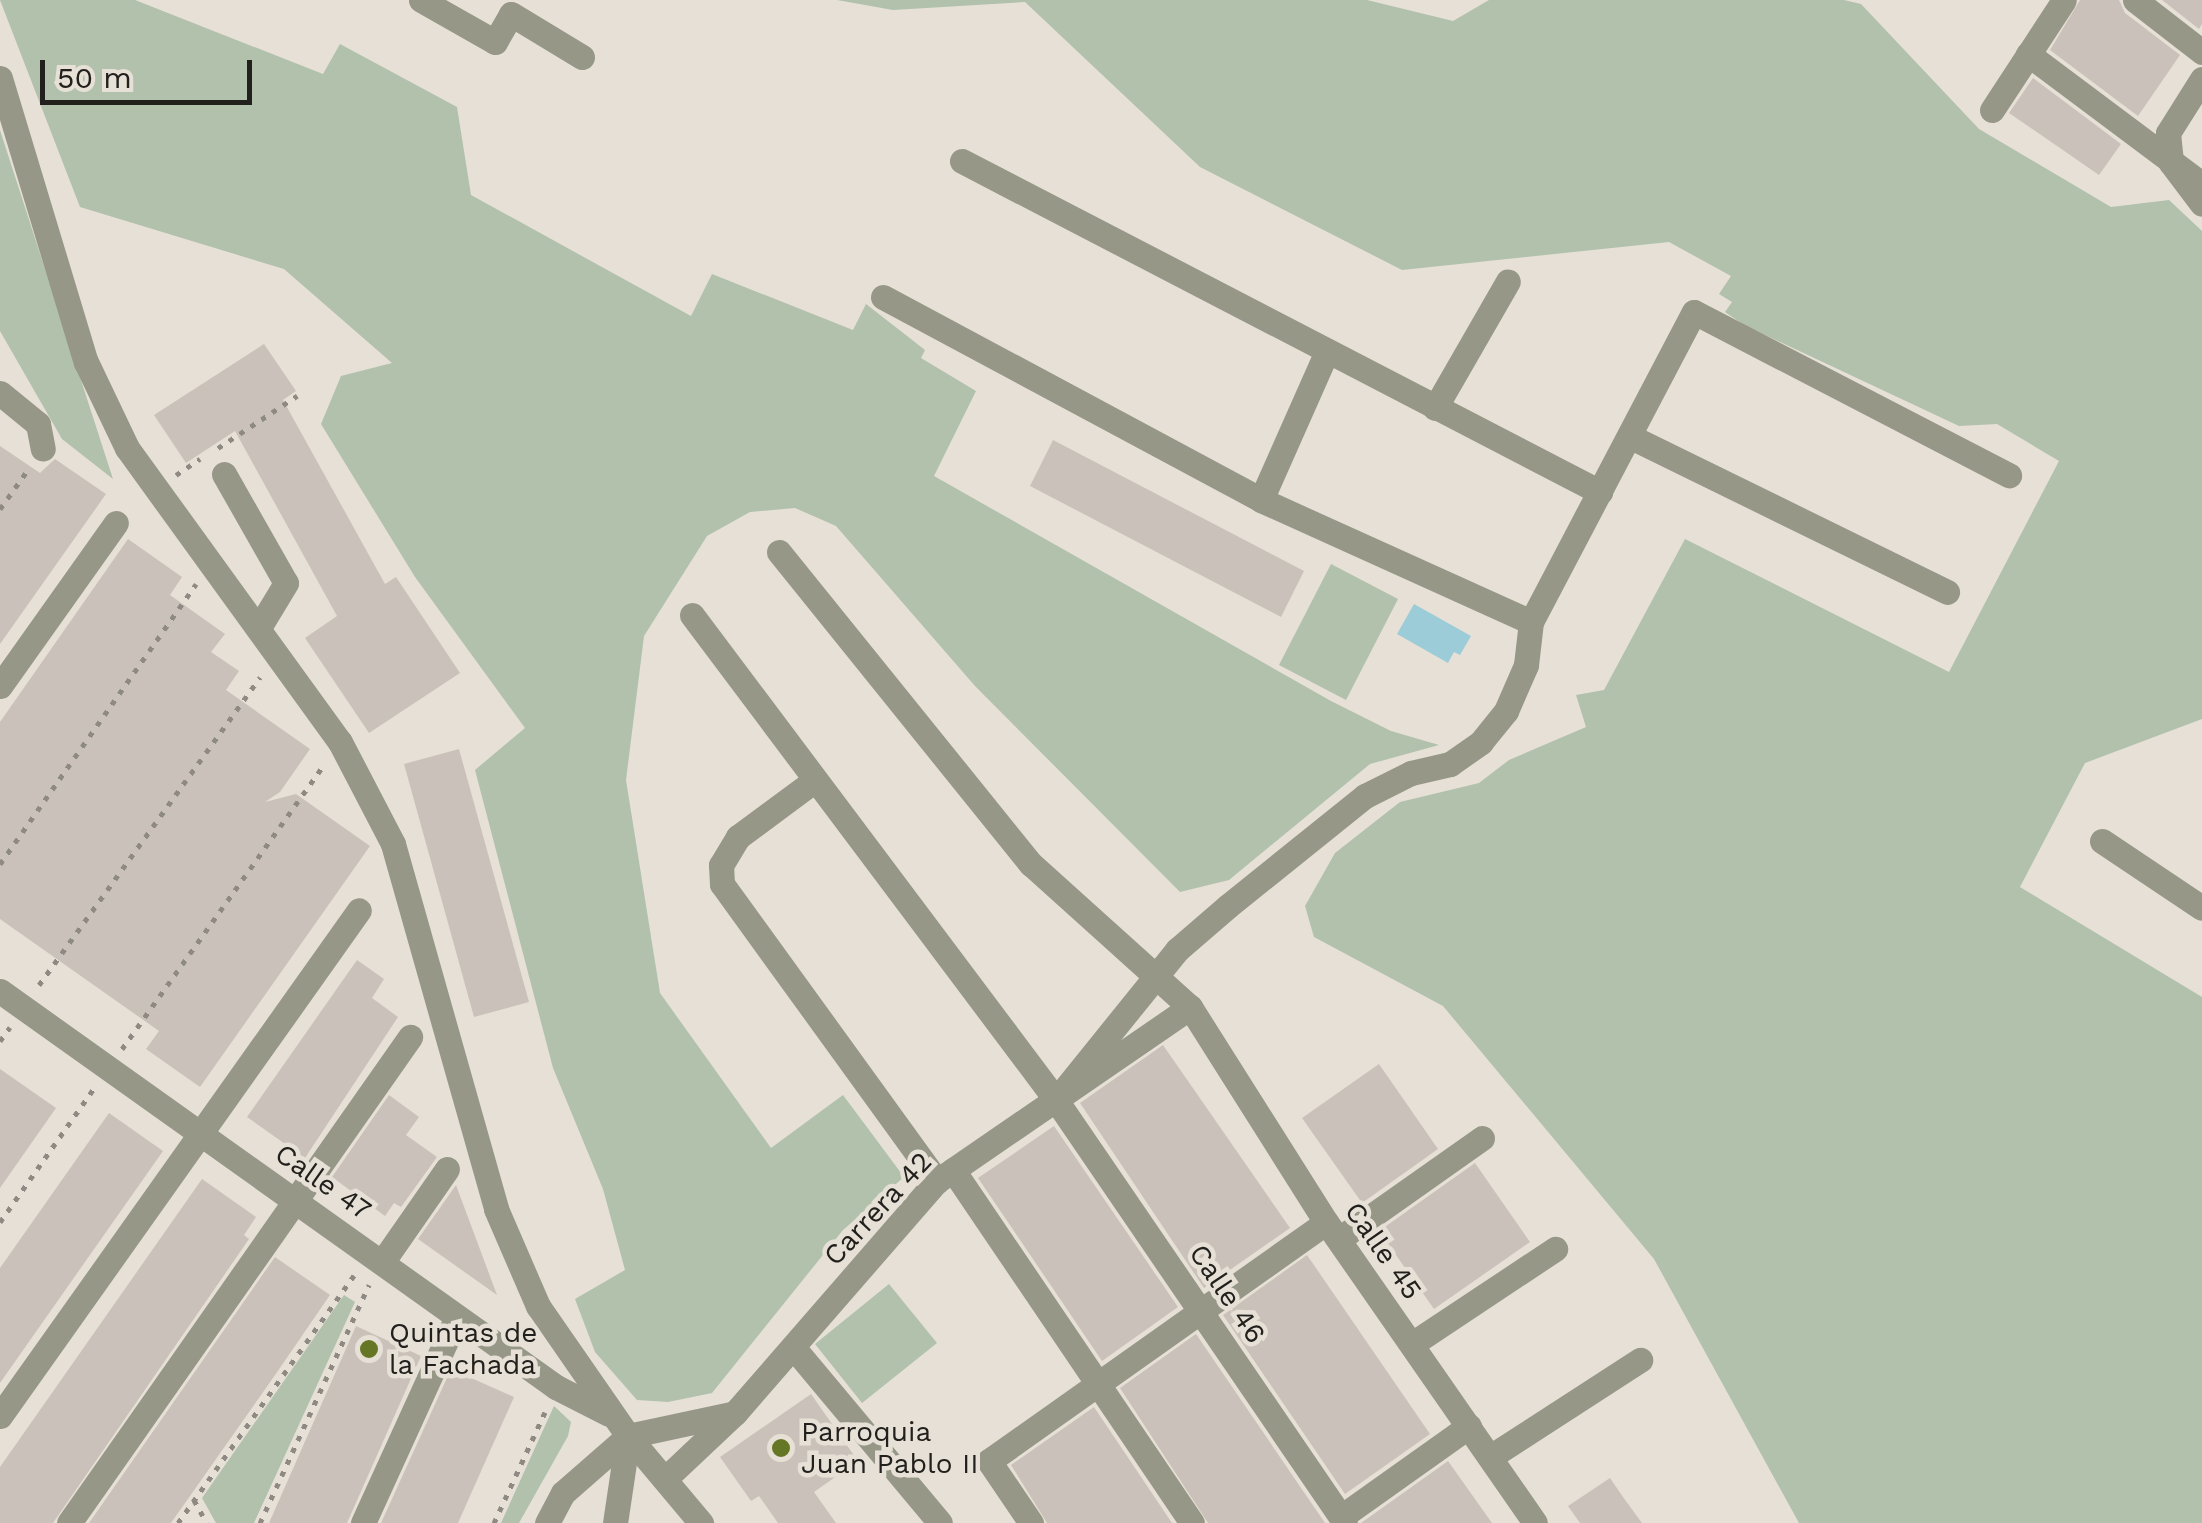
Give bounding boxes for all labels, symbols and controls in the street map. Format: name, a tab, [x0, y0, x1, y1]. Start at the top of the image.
scale bar	[45, 40, 258, 102]
text: 50 m	[57, 60, 132, 95]
street label: Calle 47	[269, 1137, 377, 1227]
street label: Carrera 42	[817, 1145, 939, 1273]
street label: Calle 45	[1337, 1196, 1429, 1306]
street label: Calle 46	[1182, 1238, 1272, 1350]
place label: Quintas de la Fachada	[389, 1316, 537, 1382]
marker: Quintas de la Fachada	[358, 1338, 380, 1360]
place label: Parroquia Juan Pablo II	[801, 1415, 979, 1481]
marker: Parroquia Juan Pablo II	[770, 1437, 792, 1459]

